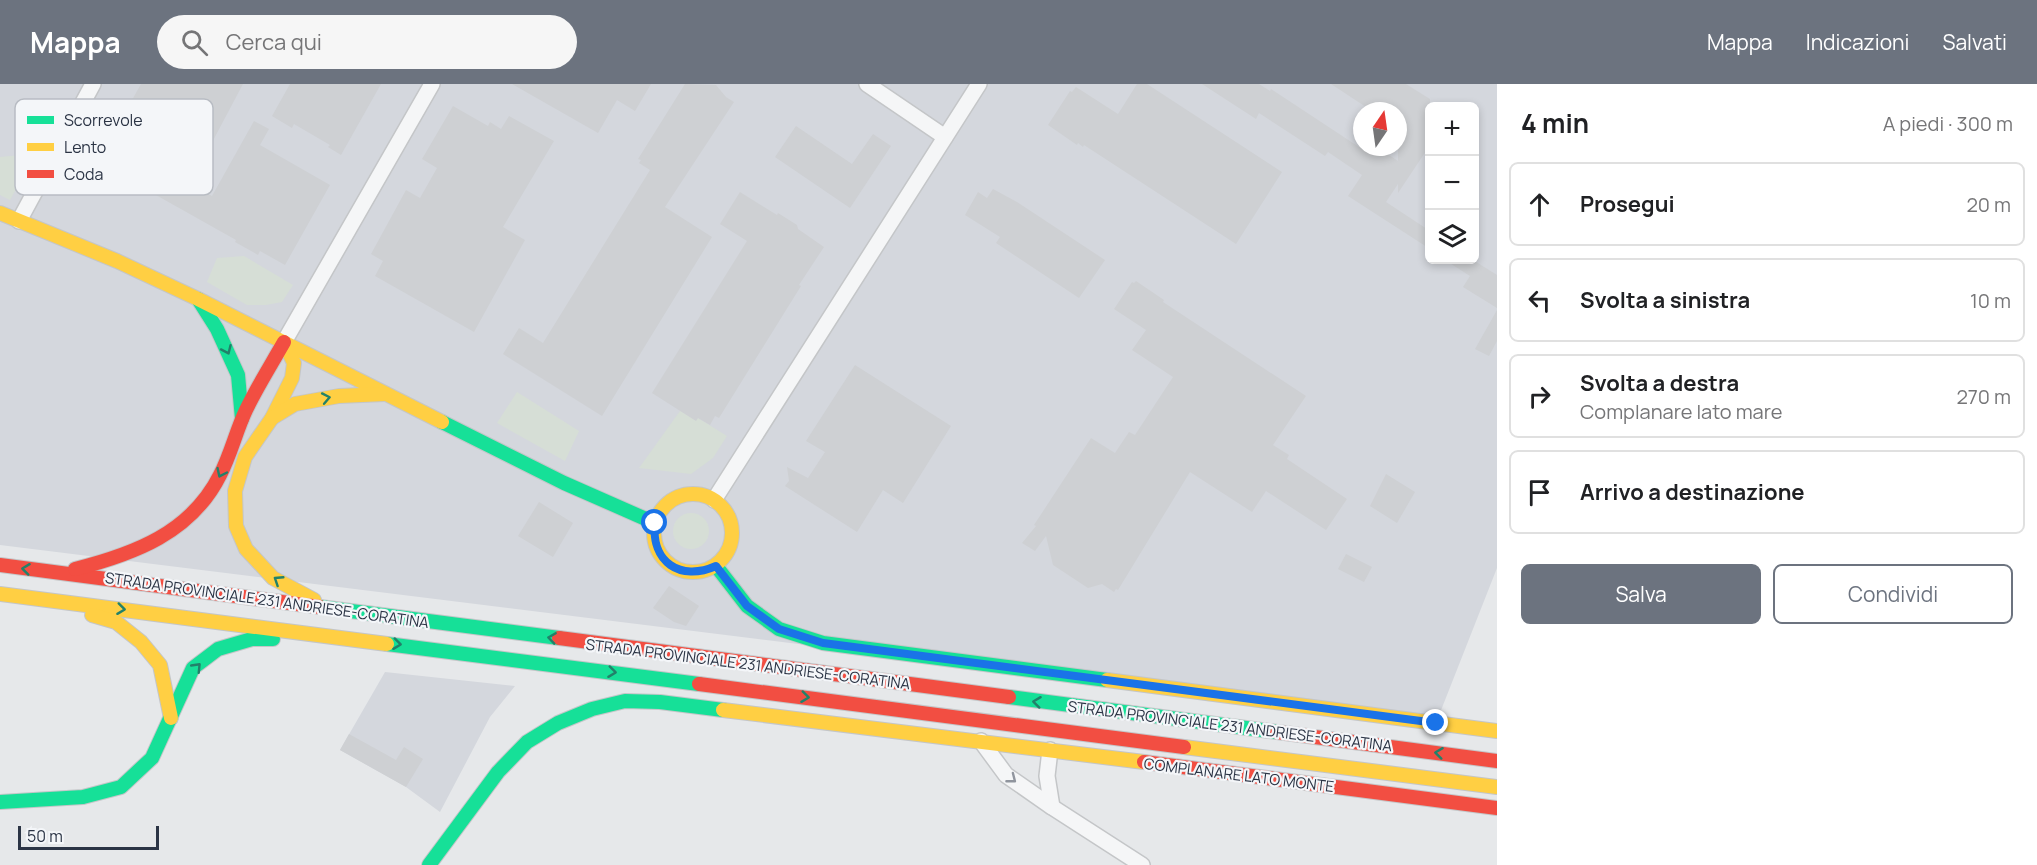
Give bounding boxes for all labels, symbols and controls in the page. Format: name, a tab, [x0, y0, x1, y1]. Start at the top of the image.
search box	[157, 15, 577, 69]
text: Mappa	[30, 23, 121, 61]
icon: search	[178, 26, 211, 59]
text: Cerca qui	[226, 27, 322, 57]
text: Mappa	[1707, 28, 1773, 56]
text: Indicazioni	[1806, 28, 1909, 56]
text: Salvati	[1942, 28, 2007, 56]
legend	[15, 99, 213, 195]
north arrow	[1353, 102, 1407, 156]
map controls	[1425, 102, 1479, 264]
button: +	[1425, 102, 1479, 156]
text: 4 min	[1521, 105, 1589, 141]
text: Scorrevole	[64, 109, 143, 131]
text: A piedi · 300 m	[1883, 110, 2013, 137]
text: Lento	[64, 136, 106, 158]
button: −	[1425, 156, 1479, 210]
text: Coda	[64, 163, 103, 185]
icon: ahead	[1523, 188, 1556, 221]
text: Prosegui	[1580, 189, 1675, 219]
text: 20 m	[1966, 191, 2011, 218]
button: layers	[1425, 210, 1479, 264]
icon: left	[1523, 284, 1556, 317]
text: Svolta a sinistra	[1580, 285, 1750, 315]
text: 10 m	[1970, 287, 2011, 314]
one-way arrow	[219, 343, 231, 354]
text: Svolta a destra	[1580, 368, 1739, 398]
icon: right	[1523, 380, 1556, 413]
text: 270 m	[1956, 383, 2011, 410]
one-way arrow	[321, 392, 331, 405]
text: Complanare lato mare	[1580, 398, 1782, 425]
one-way arrow	[216, 467, 228, 478]
icon: arrive	[1523, 476, 1556, 509]
text: Arrivo a destinazione	[1580, 477, 1804, 507]
route start	[641, 509, 667, 535]
one-way arrow	[21, 563, 31, 575]
button: Salva	[1521, 564, 1761, 624]
button: Condividi	[1773, 564, 2013, 624]
street label: STRADA PROVINCIALE 231 ANDRIESE-CORATINA	[104, 567, 431, 633]
one-way arrow	[274, 575, 284, 587]
one-way arrow	[116, 603, 125, 615]
one-way arrow	[548, 633, 557, 645]
street label: STRADA PROVINCIALE 231 ANDRIESE-CORATINA	[585, 634, 912, 694]
one-way arrow	[393, 637, 402, 650]
one-way arrow	[190, 663, 201, 673]
one-way arrow	[607, 665, 616, 677]
one-way arrow	[800, 690, 810, 702]
one-way arrow	[1033, 696, 1042, 708]
street label: STRADA PROVINCIALE 231 ANDRIESE-CORATINA	[1067, 696, 1394, 756]
route end	[1422, 709, 1448, 735]
one-way arrow	[1434, 748, 1444, 760]
street label: COMPLANARE LATO MONTE	[1143, 753, 1335, 797]
one-way arrow	[1005, 771, 1016, 782]
scale bar	[18, 823, 159, 850]
text: 50 m	[27, 825, 63, 847]

